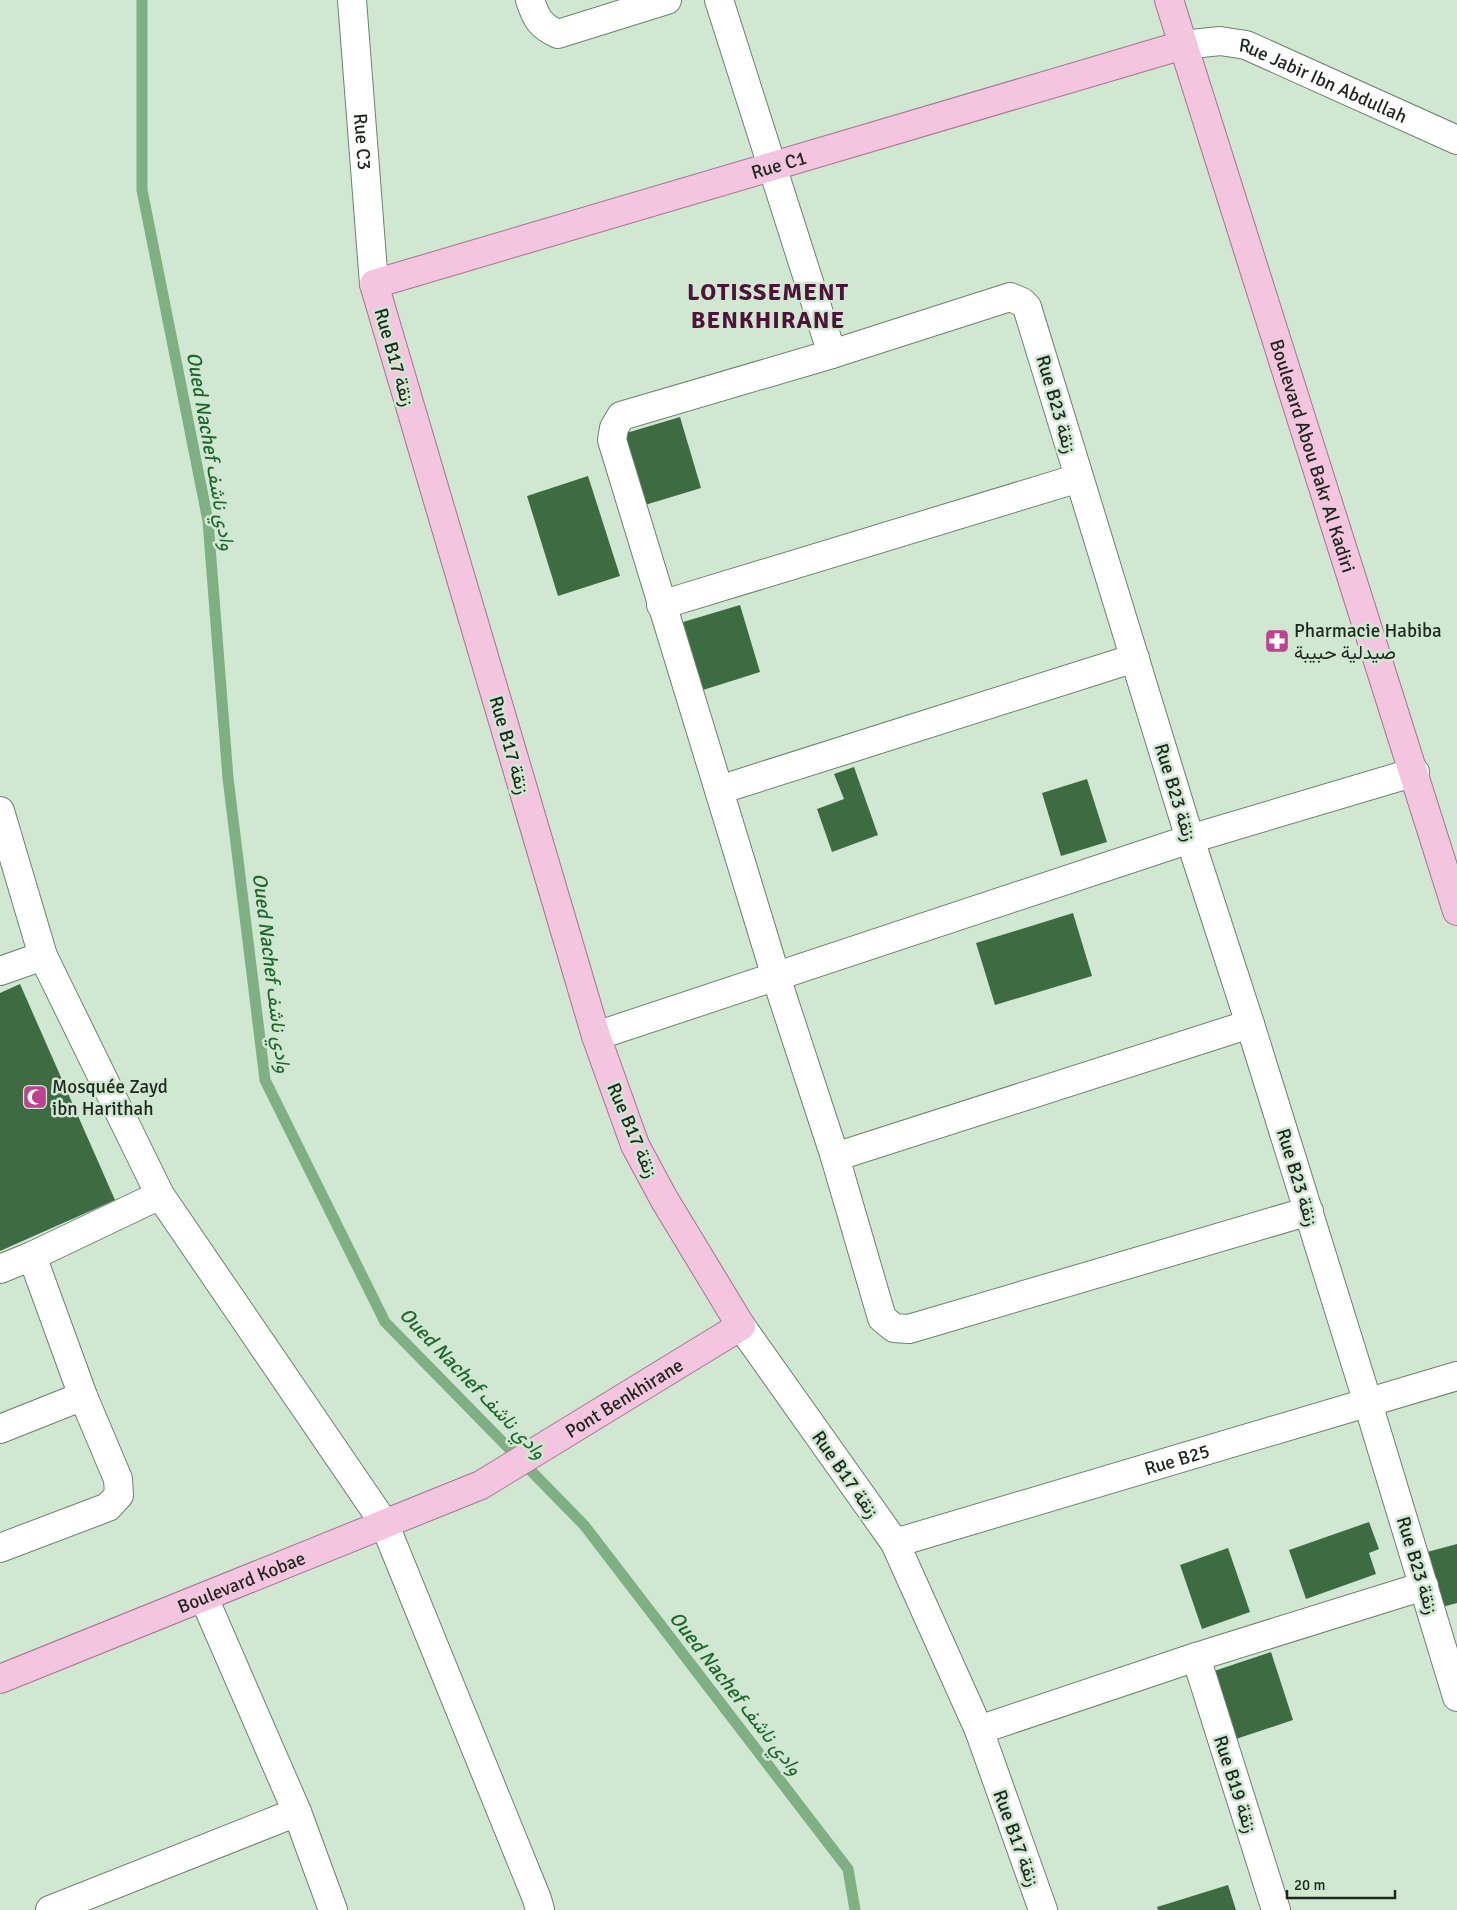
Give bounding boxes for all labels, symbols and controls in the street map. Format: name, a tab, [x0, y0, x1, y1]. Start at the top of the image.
street label: Rue Jabir Ibn Abdullah	[1237, 33, 1411, 129]
street label: Rue C3	[348, 112, 376, 171]
street label: Rue C1	[748, 146, 810, 185]
district label: LOTISSEMENT BENKHIRANE	[687, 277, 849, 335]
street label: Rue B17 زنقة	[369, 305, 420, 409]
street label: Boulevard Abou Bakr Al Kadiri	[1264, 336, 1360, 576]
water label: Oued Nachef وادي ناشف	[178, 350, 240, 553]
street label: Rue B23 زنقة	[1031, 352, 1082, 456]
place label: Pharmacie Habiba صيدلية حبيبة	[1294, 619, 1442, 665]
pharmacy icon: Pharmacie Habiba صيدلية حبيبة	[1264, 628, 1290, 654]
street label: Rue B17 زنقة	[484, 693, 535, 797]
street label: Rue B23 زنقة	[1149, 740, 1201, 844]
water label: Oued Nachef وادي ناشف	[244, 872, 296, 1075]
place label: Mosquée Zayd ibn Harithah	[52, 1075, 168, 1121]
street label: Rue B17 زنقة	[601, 1079, 663, 1182]
mosque icon: Mosquée Zayd ibn Harithah	[22, 1084, 48, 1110]
street label: Rue B23 زنقة	[1271, 1125, 1323, 1229]
water label: Oued Nachef وادي ناشف	[392, 1302, 552, 1467]
street label: Pont Benkhirane	[561, 1353, 688, 1444]
street label: Rue B17 زنقة	[806, 1426, 884, 1523]
street label: Rue B25	[1142, 1439, 1213, 1481]
street label: Rue B23 زنقة	[1391, 1513, 1443, 1617]
street label: Boulevard Kobae	[174, 1546, 309, 1619]
water label: Oued Nachef وادي ناشف	[662, 1606, 807, 1782]
street label: Rue B19 زنقة	[1208, 1732, 1262, 1836]
street label: Rue B17 زنقة	[987, 1787, 1045, 1890]
scale bar	[1287, 1868, 1394, 1900]
text: 20 m	[1294, 1876, 1325, 1894]

